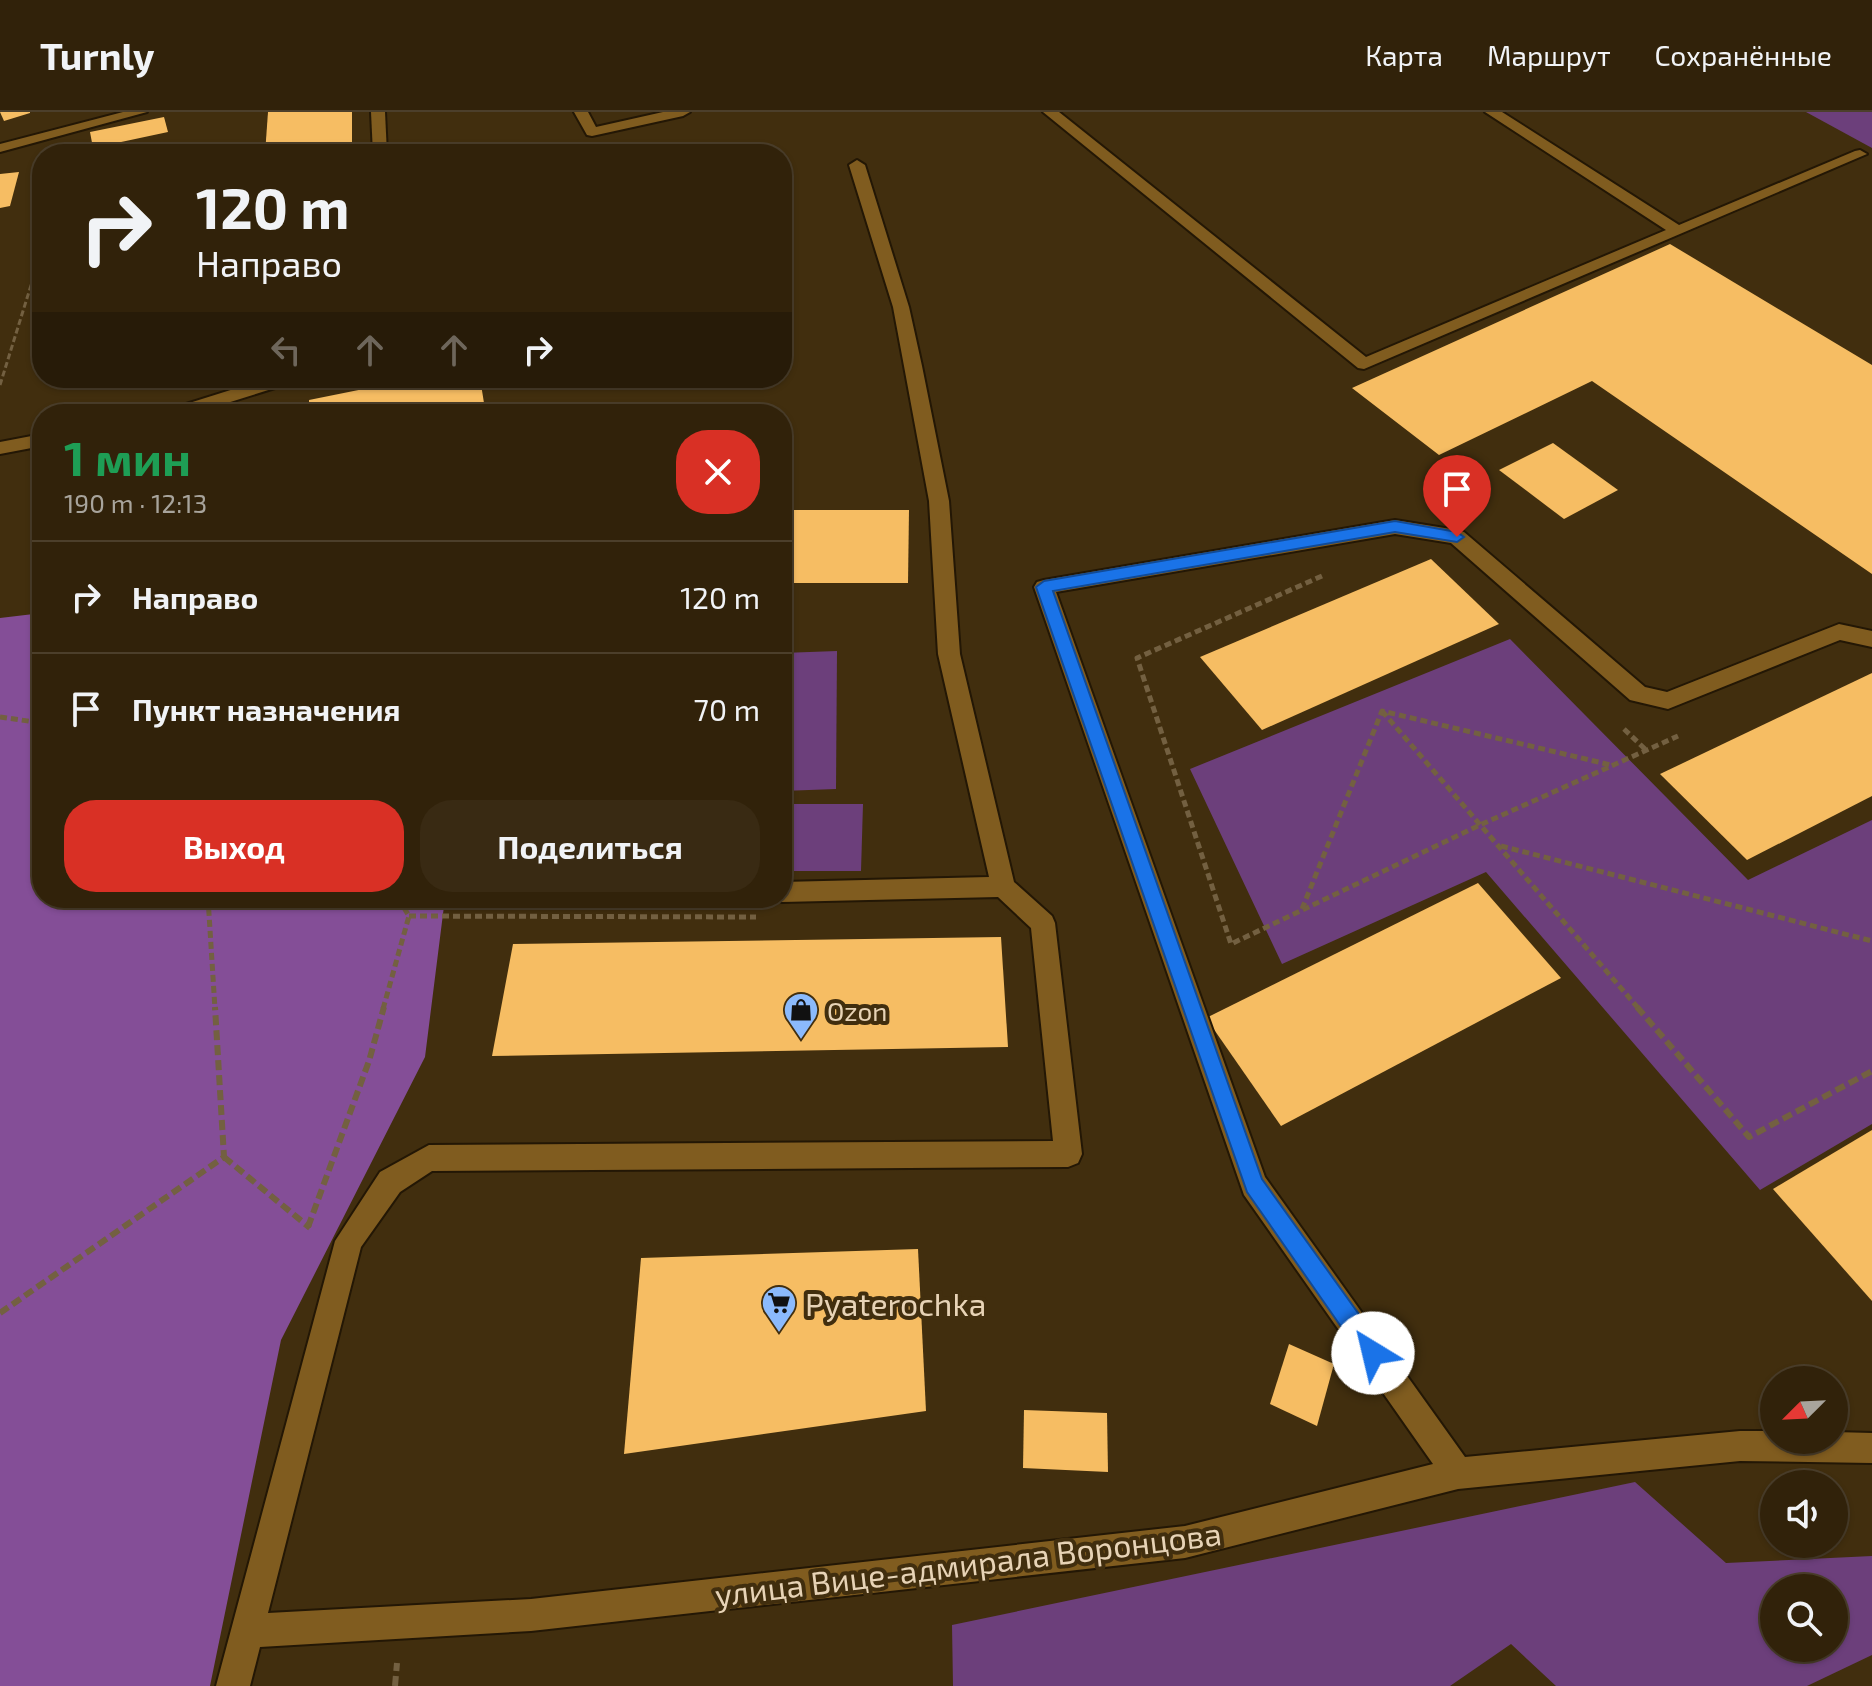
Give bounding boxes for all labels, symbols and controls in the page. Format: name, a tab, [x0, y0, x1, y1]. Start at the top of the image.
text: Turnly	[40, 32, 155, 78]
text: Карта	[1365, 38, 1443, 72]
text: Маршрут	[1487, 38, 1611, 72]
text: Сохранённые	[1655, 38, 1832, 72]
text: 120 m	[196, 173, 350, 240]
icon: right	[64, 176, 168, 280]
text: Направо	[196, 241, 342, 284]
icon: left	[264, 328, 308, 372]
icon: ahead	[348, 328, 392, 372]
icon: ahead	[432, 328, 476, 372]
icon: right	[516, 328, 560, 372]
text: 1 мин	[64, 428, 191, 486]
button: close	[676, 430, 760, 514]
pin	[1423, 455, 1491, 537]
icon: arrive	[1435, 467, 1479, 511]
text: 190 m · 12:13	[64, 487, 207, 518]
icon: right	[64, 575, 108, 619]
text: Направо	[132, 579, 258, 615]
text: 120 m	[680, 579, 760, 615]
icon: arrive	[64, 687, 108, 731]
text: Пункт назначения	[132, 691, 400, 727]
text: 70 m	[694, 691, 760, 727]
button: Выход	[64, 800, 404, 892]
button: Поделиться	[420, 800, 760, 892]
shop icon: Ozon	[782, 991, 820, 1041]
place label: Ozon	[827, 995, 887, 1026]
supermarket icon: Pyaterochka	[760, 1284, 798, 1334]
place label: Pyaterochka	[805, 1284, 986, 1322]
position arrow	[1331, 1311, 1415, 1395]
north arrow	[1760, 1366, 1848, 1454]
map controls	[1760, 1366, 1848, 1662]
button: sound	[1760, 1470, 1848, 1558]
street label: улица Вице-адмирала Воронцова	[713, 1513, 1224, 1614]
button: search	[1760, 1574, 1848, 1662]

